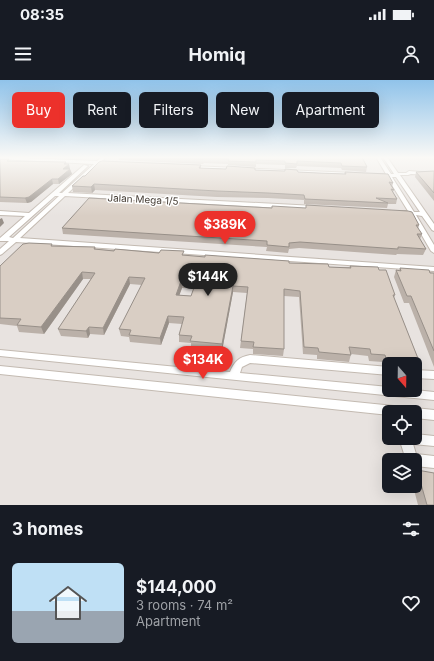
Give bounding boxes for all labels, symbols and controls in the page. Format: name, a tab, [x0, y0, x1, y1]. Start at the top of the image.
text: 08:35	[20, 5, 64, 24]
icon: menu	[12, 43, 34, 65]
icon: person	[400, 43, 422, 65]
text: Homiq	[188, 44, 246, 65]
chip: Buy	[12, 92, 65, 128]
chip: Rent	[73, 92, 131, 128]
chip: Filters	[139, 92, 208, 128]
chip: New	[216, 92, 274, 128]
chip: Apartment	[282, 92, 379, 128]
street label: Jalan Mega 1/5	[107, 191, 179, 207]
pin: $389K	[197, 211, 253, 245]
text: $389K	[203, 216, 247, 232]
pin: $144K	[180, 263, 236, 297]
text: $144K	[187, 268, 229, 284]
pin: $134K	[175, 346, 231, 380]
text: $134K	[183, 351, 223, 367]
north arrow	[382, 357, 422, 397]
map controls	[382, 357, 422, 493]
button: locate	[382, 405, 422, 445]
button: layers	[382, 453, 422, 493]
icon: filters	[400, 518, 422, 540]
text: 3 homes	[12, 519, 83, 539]
text: $144,000	[136, 577, 216, 597]
icon: home	[44, 579, 92, 627]
icon: heart	[400, 592, 422, 614]
text: 3 rooms · 74 m²	[136, 597, 233, 613]
text: Apartment	[136, 613, 201, 629]

